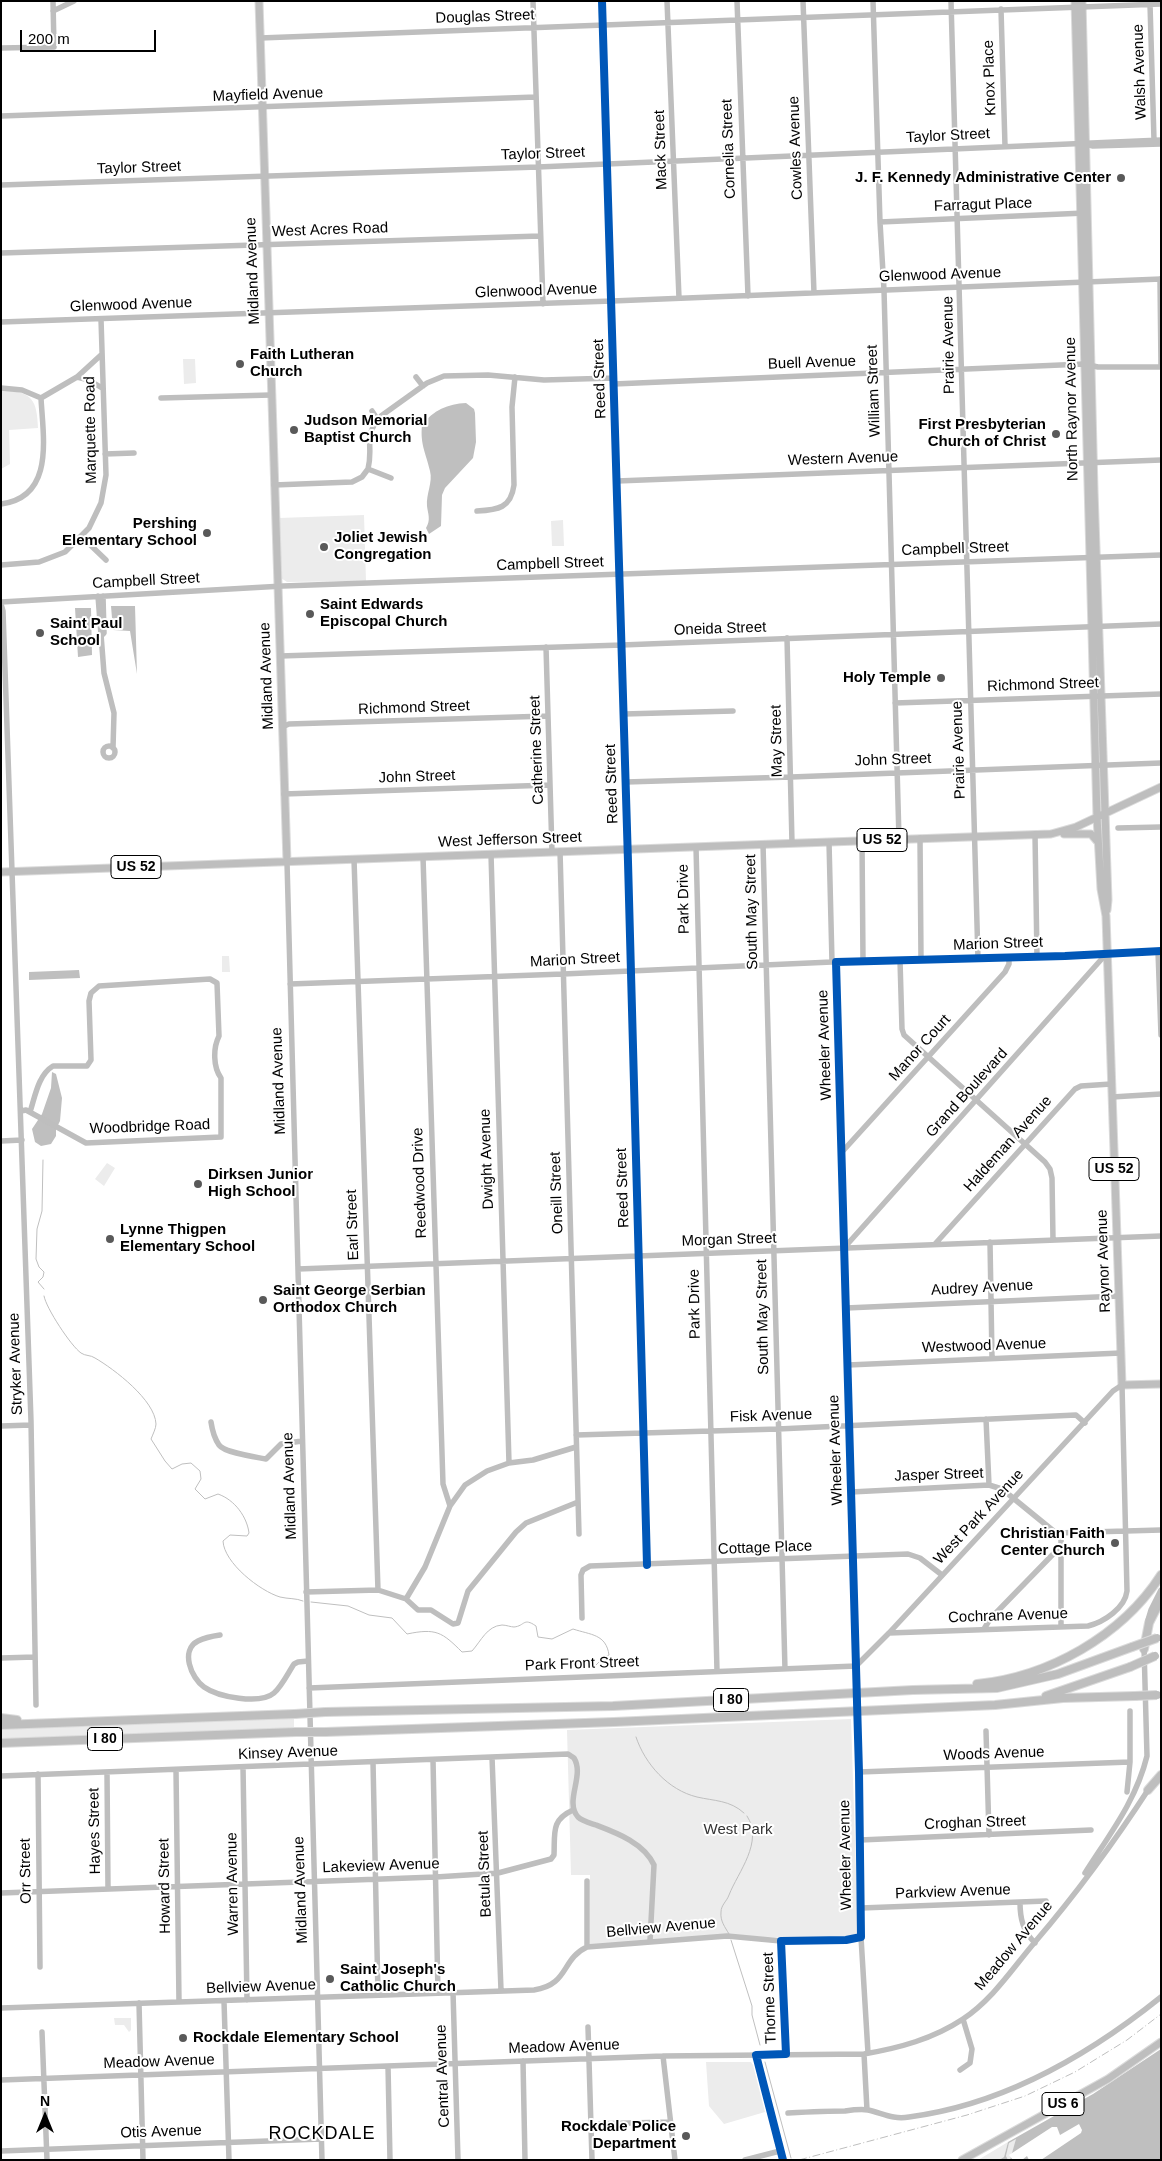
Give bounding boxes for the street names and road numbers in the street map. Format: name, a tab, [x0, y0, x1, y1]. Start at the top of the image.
street label: Douglas Street	[435, 6, 535, 28]
street label: Walsh Avenue	[1129, 24, 1151, 120]
street label: Knox Place	[980, 40, 1000, 116]
street label: Mayfield Avenue	[212, 84, 324, 106]
street label: Cowles Avenue	[785, 96, 807, 200]
street label: Cornelia Street	[718, 99, 740, 199]
street label: Mack Street	[651, 110, 671, 190]
street label: Taylor Street	[905, 125, 991, 147]
street label: Taylor Street	[501, 144, 585, 164]
street label: Taylor Street	[97, 158, 181, 178]
street label: Farragut Place	[934, 194, 1032, 216]
street label: Midland Avenue	[242, 217, 264, 325]
street label: West Acres Road	[272, 219, 388, 241]
street label: Glenwood Avenue	[879, 264, 1001, 286]
street label: Glenwood Avenue	[475, 280, 597, 302]
street label: Glenwood Avenue	[70, 294, 192, 316]
street label: Prairie Avenue	[939, 296, 959, 394]
street label: North Raynor Avenue	[1062, 337, 1082, 481]
street label: Reed Street	[590, 339, 610, 419]
street label: William Street	[863, 344, 885, 438]
street label: Buell Avenue	[768, 352, 856, 374]
street label: Marquette Road	[81, 376, 101, 484]
street label: Western Avenue	[788, 448, 898, 470]
street label: Campbell Street	[901, 538, 1009, 560]
street label: Campbell Street	[496, 553, 604, 575]
street label: Campbell Street	[92, 569, 200, 593]
street label: Oneida Street	[673, 618, 767, 640]
street label: Midland Avenue	[256, 622, 278, 730]
street label: Richmond Street	[987, 674, 1099, 696]
street label: Catherine Street	[526, 695, 548, 805]
street label: Richmond Street	[358, 697, 470, 719]
street label: Prairie Avenue	[948, 701, 970, 799]
street label: May Street	[767, 705, 787, 777]
street label: Reed Street	[602, 744, 622, 824]
street label: John Street	[854, 750, 932, 770]
street label: John Street	[378, 767, 456, 787]
street label: West Jefferson Street	[438, 828, 582, 852]
road number: US 52	[857, 828, 907, 852]
street label: South May Street	[742, 854, 762, 970]
road number: US 52	[111, 856, 161, 879]
street label: Park Drive	[674, 864, 694, 934]
street label: Marion Street	[953, 933, 1043, 955]
street label: Marion Street	[530, 949, 620, 971]
street label: Wheeler Avenue	[814, 989, 836, 1101]
street label: Manor Court	[885, 1011, 955, 1085]
street label: Midland Avenue	[268, 1027, 290, 1135]
street label: Grand Boulevard	[922, 1045, 1012, 1141]
street label: Haldeman Avenue	[960, 1092, 1056, 1196]
street label: Dwight Avenue	[476, 1108, 498, 1210]
street label: Woodbridge Road	[89, 1116, 211, 1138]
street label: Reedwood Drive	[409, 1127, 431, 1239]
street label: Reed Street	[613, 1148, 633, 1228]
street label: Oneill Street	[547, 1151, 567, 1235]
road number: US 52	[1089, 1158, 1139, 1180]
street label: Earl Street	[343, 1189, 363, 1261]
street label: Raynor Avenue	[1093, 1209, 1115, 1313]
street label: Morgan Street	[681, 1229, 777, 1251]
street label: South May Street	[753, 1259, 773, 1375]
street label: Park Drive	[685, 1269, 705, 1339]
street label: Audrey Avenue	[930, 1276, 1034, 1300]
street label: Stryker Avenue	[5, 1313, 27, 1415]
street label: Westwood Avenue	[921, 1335, 1047, 1357]
street label: Wheeler Avenue	[825, 1394, 847, 1506]
street label: Fisk Avenue	[730, 1406, 812, 1426]
street label: Midland Avenue	[279, 1432, 301, 1540]
street label: Jasper Street	[894, 1464, 984, 1486]
street label: West Park Avenue	[930, 1466, 1028, 1568]
street label: Cottage Place	[718, 1537, 812, 1559]
street label: Cochrane Avenue	[948, 1605, 1068, 1627]
street label: Park Front Street	[525, 1653, 639, 1675]
road number: I 80	[714, 1688, 748, 1712]
road number: I 80	[88, 1728, 122, 1750]
street label: Kinsey Avenue	[238, 1742, 338, 1764]
street label: Woods Avenue	[943, 1743, 1045, 1765]
street label: Hayes Street	[85, 1787, 105, 1875]
street label: Wheeler Avenue	[836, 1800, 856, 1910]
street label: Croghan Street	[924, 1812, 1026, 1834]
street label: Betula Street	[474, 1830, 496, 1918]
street label: Warren Avenue	[223, 1832, 243, 1936]
street label: Midland Avenue	[290, 1836, 312, 1944]
street label: Orr Street	[16, 1838, 36, 1904]
street label: Howard Street	[155, 1838, 175, 1934]
street label: Lakeview Avenue	[322, 1855, 440, 1877]
street label: Parkview Avenue	[895, 1881, 1011, 1903]
street label: Meadow Avenue	[971, 1898, 1057, 1994]
street label: Bellview Avenue	[606, 1914, 716, 1942]
street label: Thorne Street	[759, 1952, 781, 2044]
street label: Bellview Avenue	[206, 1976, 316, 1998]
street label: Central Avenue	[432, 2024, 454, 2128]
street label: Meadow Avenue	[508, 2036, 620, 2058]
street label: Meadow Avenue	[103, 2051, 215, 2073]
road number: US 6	[1042, 2092, 1084, 2116]
street label: Otis Avenue	[120, 2122, 202, 2142]

